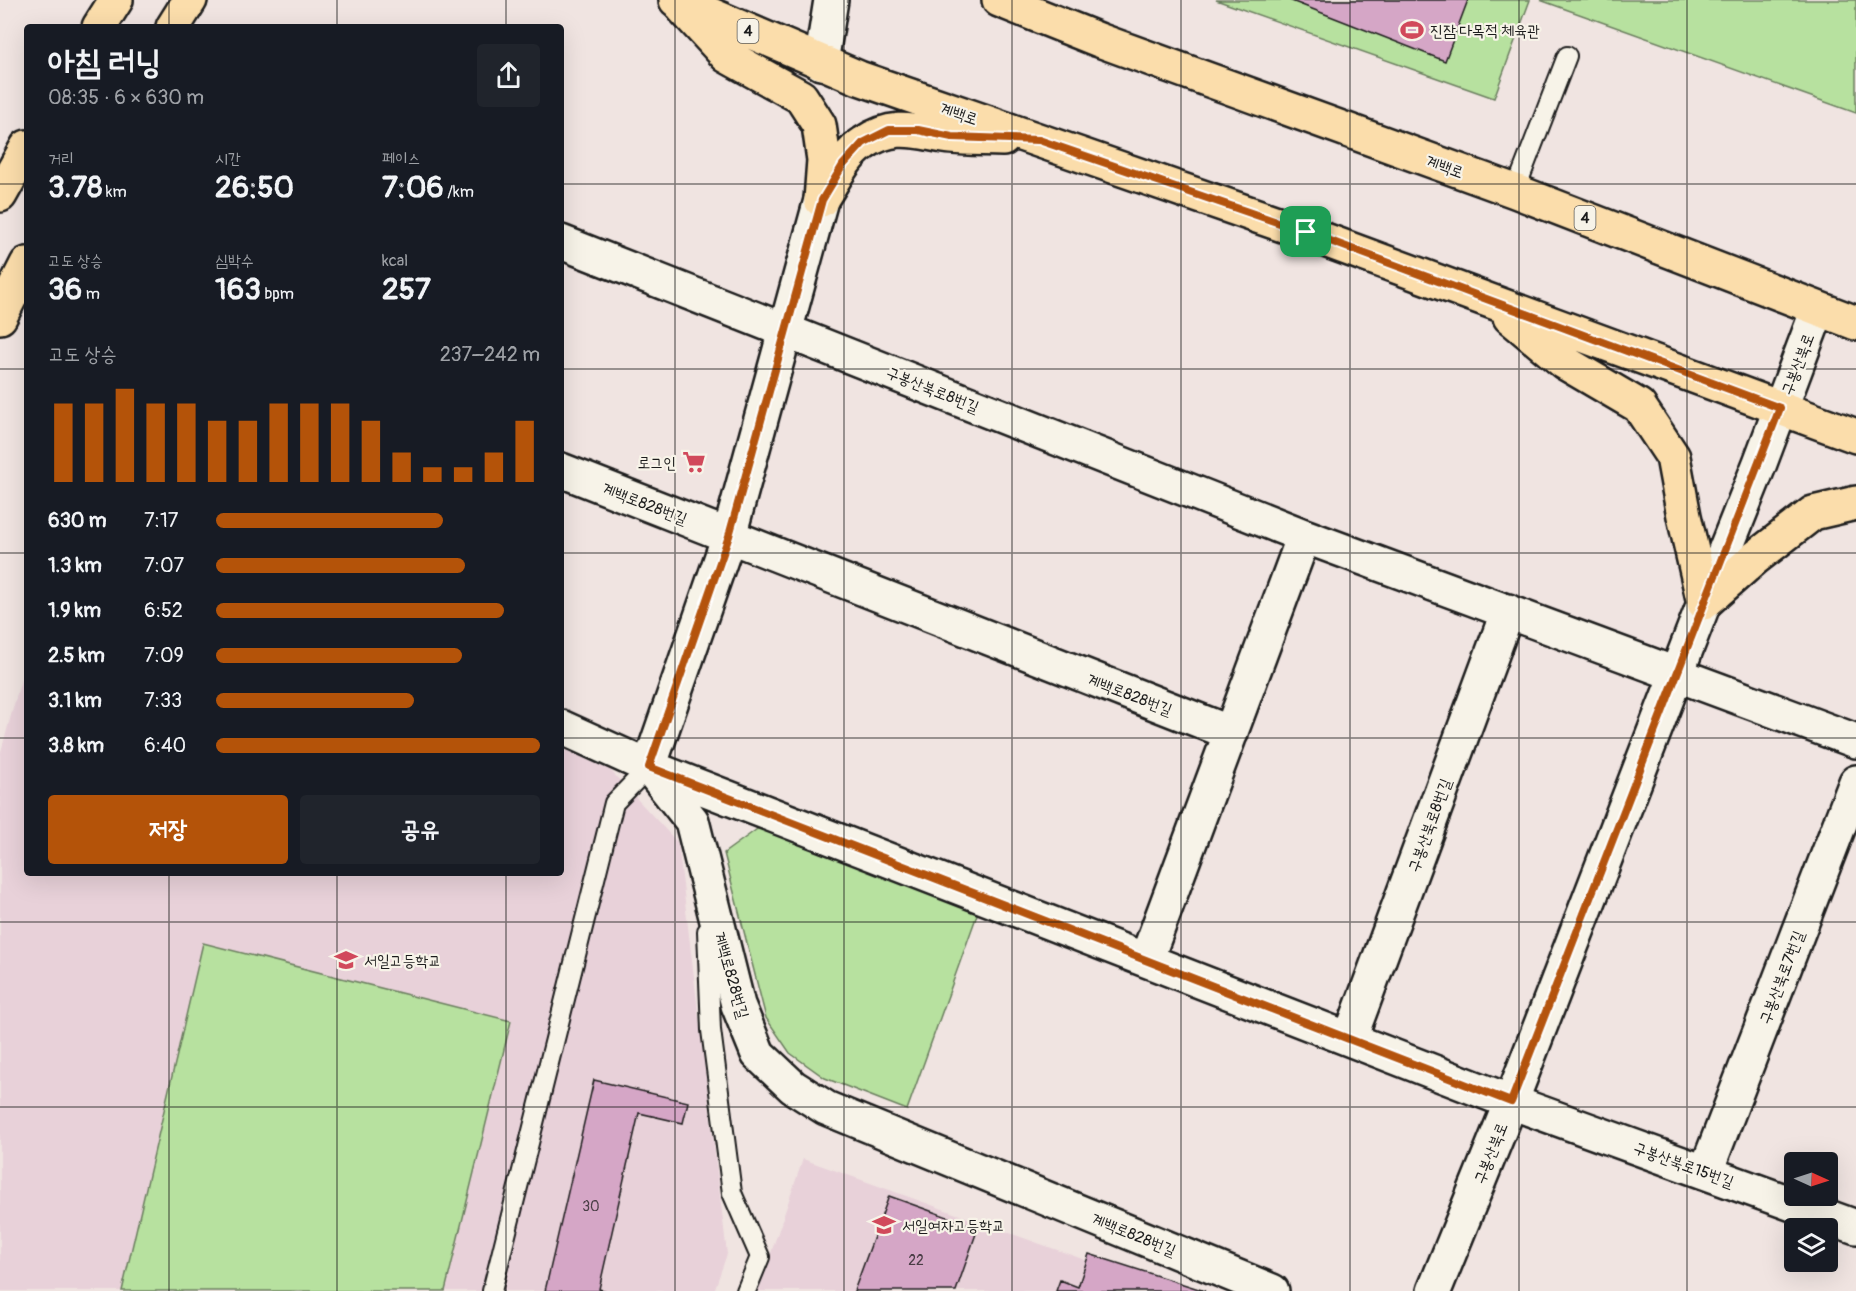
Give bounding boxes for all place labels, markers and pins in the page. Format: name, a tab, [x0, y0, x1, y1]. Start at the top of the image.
sports icon: 진잠 다목적 체육관	[1399, 17, 1425, 43]
place label: 진잠 다목적 체육관	[1430, 21, 1540, 41]
pin	[1280, 206, 1331, 257]
supermarket icon: 로그인	[681, 449, 707, 475]
place label: 로그인	[637, 453, 676, 473]
school or university icon: 서일고등학교	[333, 947, 359, 973]
place label: 서일고등학교	[364, 951, 441, 971]
school or university icon: 서일여자고등학교	[871, 1212, 897, 1238]
place label: 서일여자고등학교	[902, 1216, 1005, 1236]

